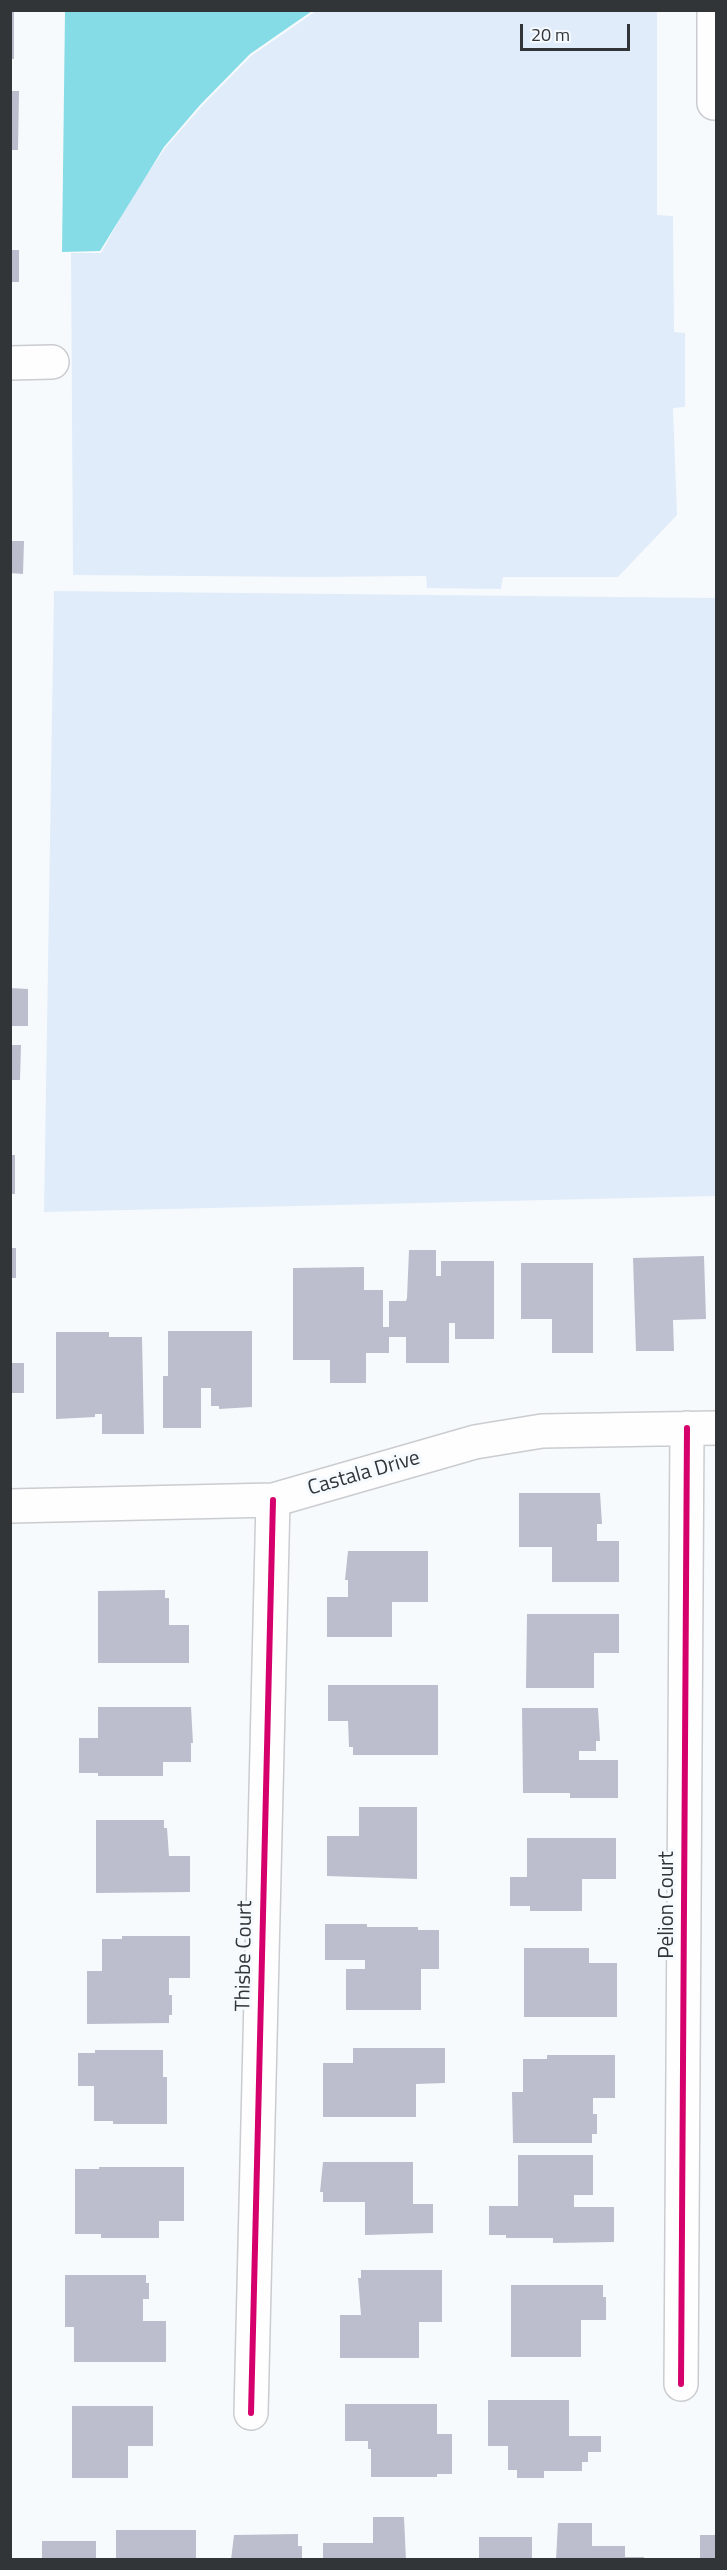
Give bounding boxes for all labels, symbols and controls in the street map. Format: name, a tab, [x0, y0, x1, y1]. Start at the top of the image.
scale bar	[523, 12, 632, 50]
text: 20 m	[531, 21, 570, 48]
street label: Castala Drive	[305, 1446, 423, 1502]
street label: Pelion Court	[655, 1851, 681, 1959]
street label: Thisbe Court	[231, 1900, 259, 2012]

